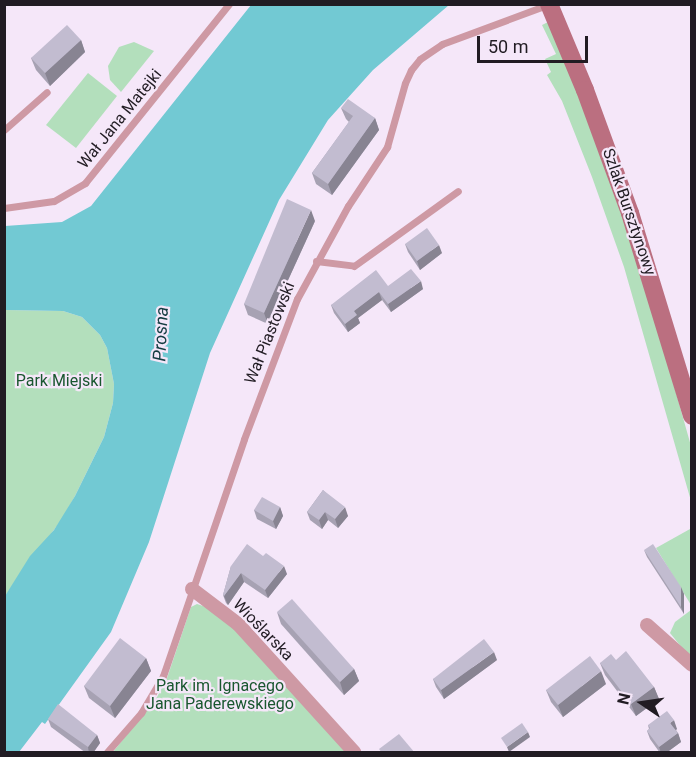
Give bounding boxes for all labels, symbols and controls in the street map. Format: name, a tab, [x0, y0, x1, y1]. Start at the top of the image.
scale bar	[480, 24, 591, 62]
text: 50 m	[488, 36, 528, 57]
street label: Wał Jana Matejki	[74, 65, 166, 173]
street label: Szlak Bursztynowy	[598, 146, 660, 278]
street label: Wał Piastowski	[241, 279, 299, 387]
water label: Prosna	[149, 306, 173, 362]
park label: Park Miejski	[16, 371, 102, 391]
street label: Wioślarska	[229, 595, 297, 665]
north arrow	[612, 673, 672, 733]
park label: Park im. Ignacego Jana Paderewskiego	[146, 676, 294, 714]
text: N	[613, 691, 634, 706]

